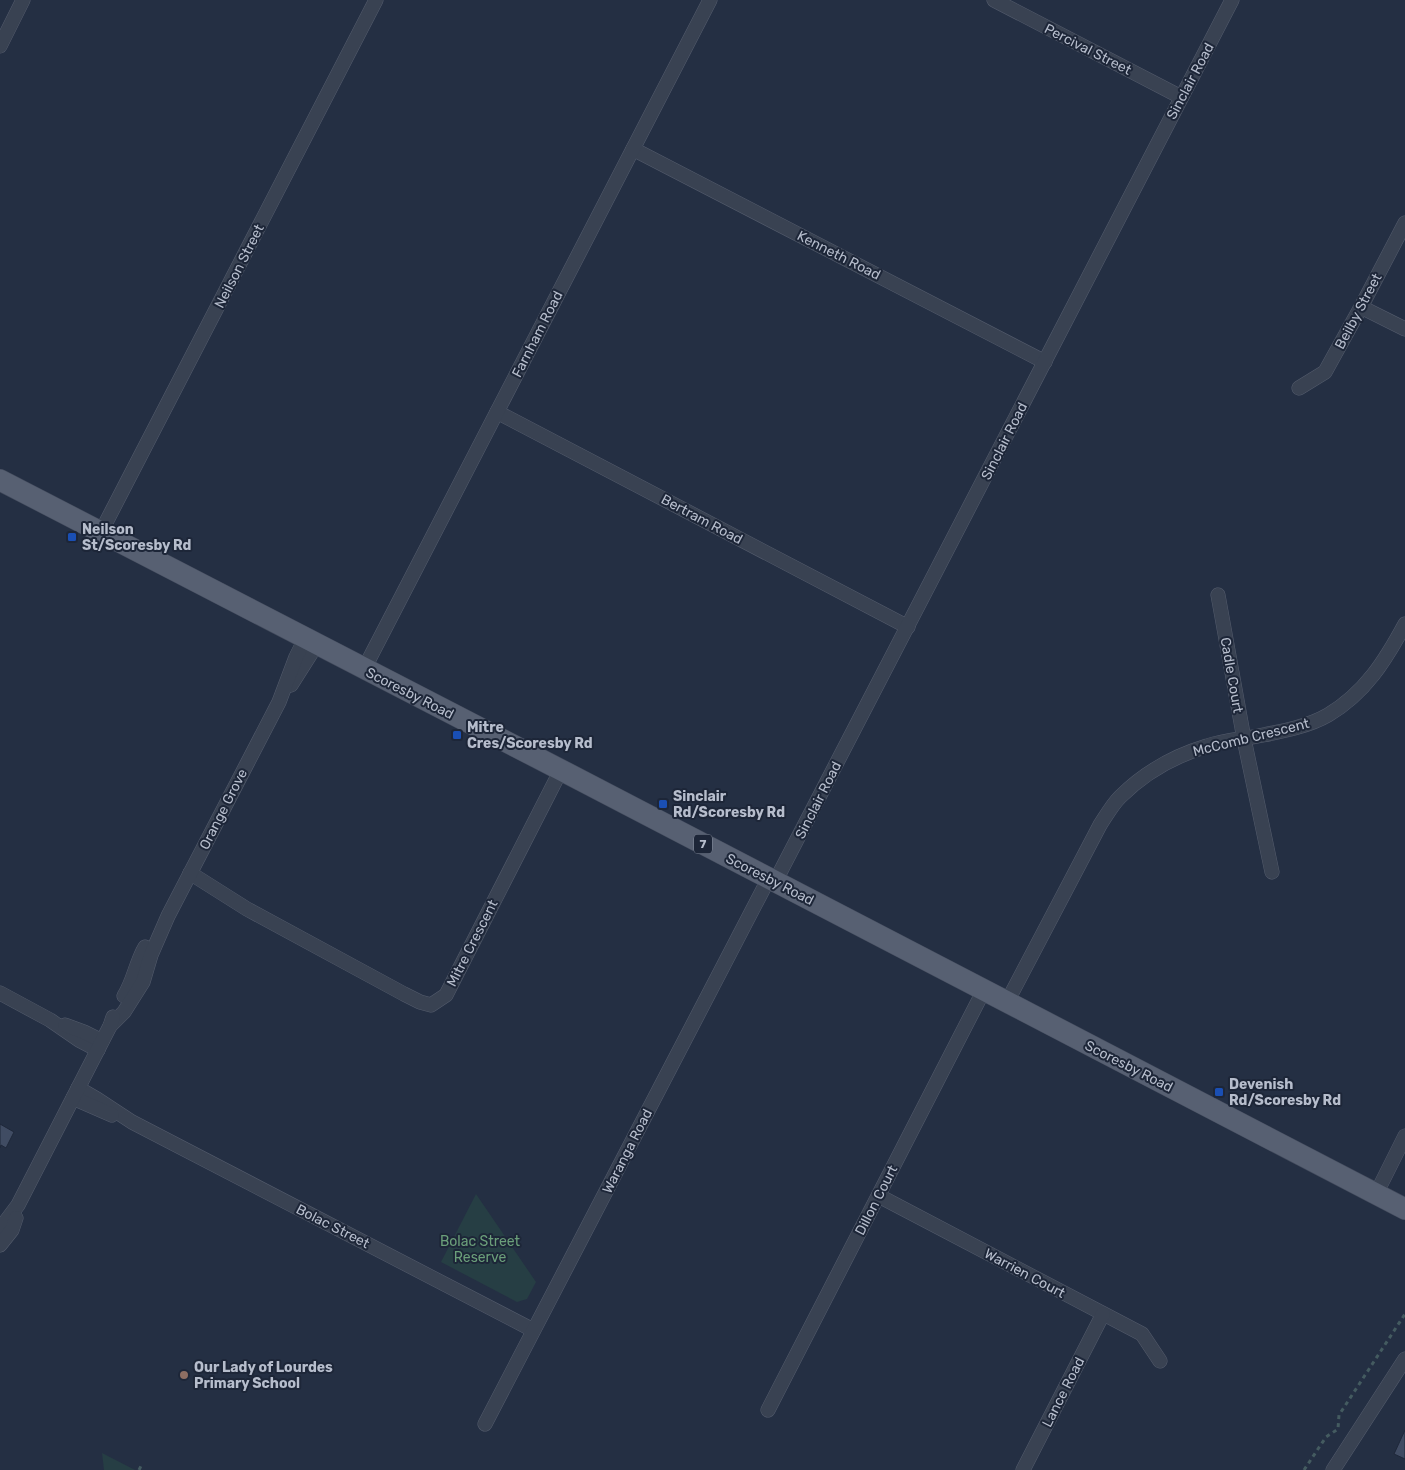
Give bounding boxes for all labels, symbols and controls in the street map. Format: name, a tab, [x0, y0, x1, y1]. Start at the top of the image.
street label: Percival Street	[1041, 20, 1135, 79]
street label: Sinclair Road	[1163, 40, 1218, 123]
street label: Neilson Street	[211, 221, 268, 311]
street label: Kenneth Road	[794, 227, 883, 284]
street label: Beilby Street	[1331, 270, 1386, 352]
street label: Farnham Road	[508, 288, 566, 380]
street label: Sinclair Road	[978, 400, 1031, 483]
street label: Bertram Road	[658, 491, 745, 548]
place label: Neilson St/Scoresby Rd	[82, 521, 192, 554]
marker: Neilson St/Scoresby Rd	[66, 531, 78, 543]
street label: Cadle Court	[1216, 636, 1247, 715]
street label: Scoresby Road	[363, 664, 457, 723]
street label: McComb Crescent	[1191, 715, 1312, 760]
place label: Mitre Cres/Scoresby Rd	[467, 719, 593, 752]
marker: Mitre Cres/Scoresby Rd	[451, 729, 463, 741]
street label: Sinclair Road	[792, 759, 845, 842]
street label: Orange Grove	[196, 766, 251, 852]
place label: Sinclair Rd/Scoresby Rd	[673, 788, 785, 821]
marker: Sinclair Rd/Scoresby Rd	[657, 798, 669, 810]
road number: 7	[694, 834, 712, 854]
street label: Scoresby Road	[723, 850, 817, 909]
street label: Mitre Crescent	[443, 896, 502, 990]
street label: Scoresby Road	[1082, 1037, 1176, 1096]
place label: Devenish Rd/Scoresby Rd	[1229, 1076, 1341, 1109]
marker: Devenish Rd/Scoresby Rd	[1213, 1086, 1225, 1098]
street label: Waranga Road	[599, 1106, 656, 1196]
street label: Dillon Court	[852, 1162, 902, 1238]
street label: Bolac Street	[293, 1201, 373, 1252]
park label: Bolac Street Reserve	[440, 1233, 521, 1266]
street label: Warrien Court	[981, 1245, 1069, 1302]
street label: Lance Road	[1039, 1354, 1088, 1430]
place label: Our Lady of Lourdes Primary School	[194, 1359, 333, 1392]
marker: Our Lady of Lourdes Primary School	[178, 1369, 190, 1381]

